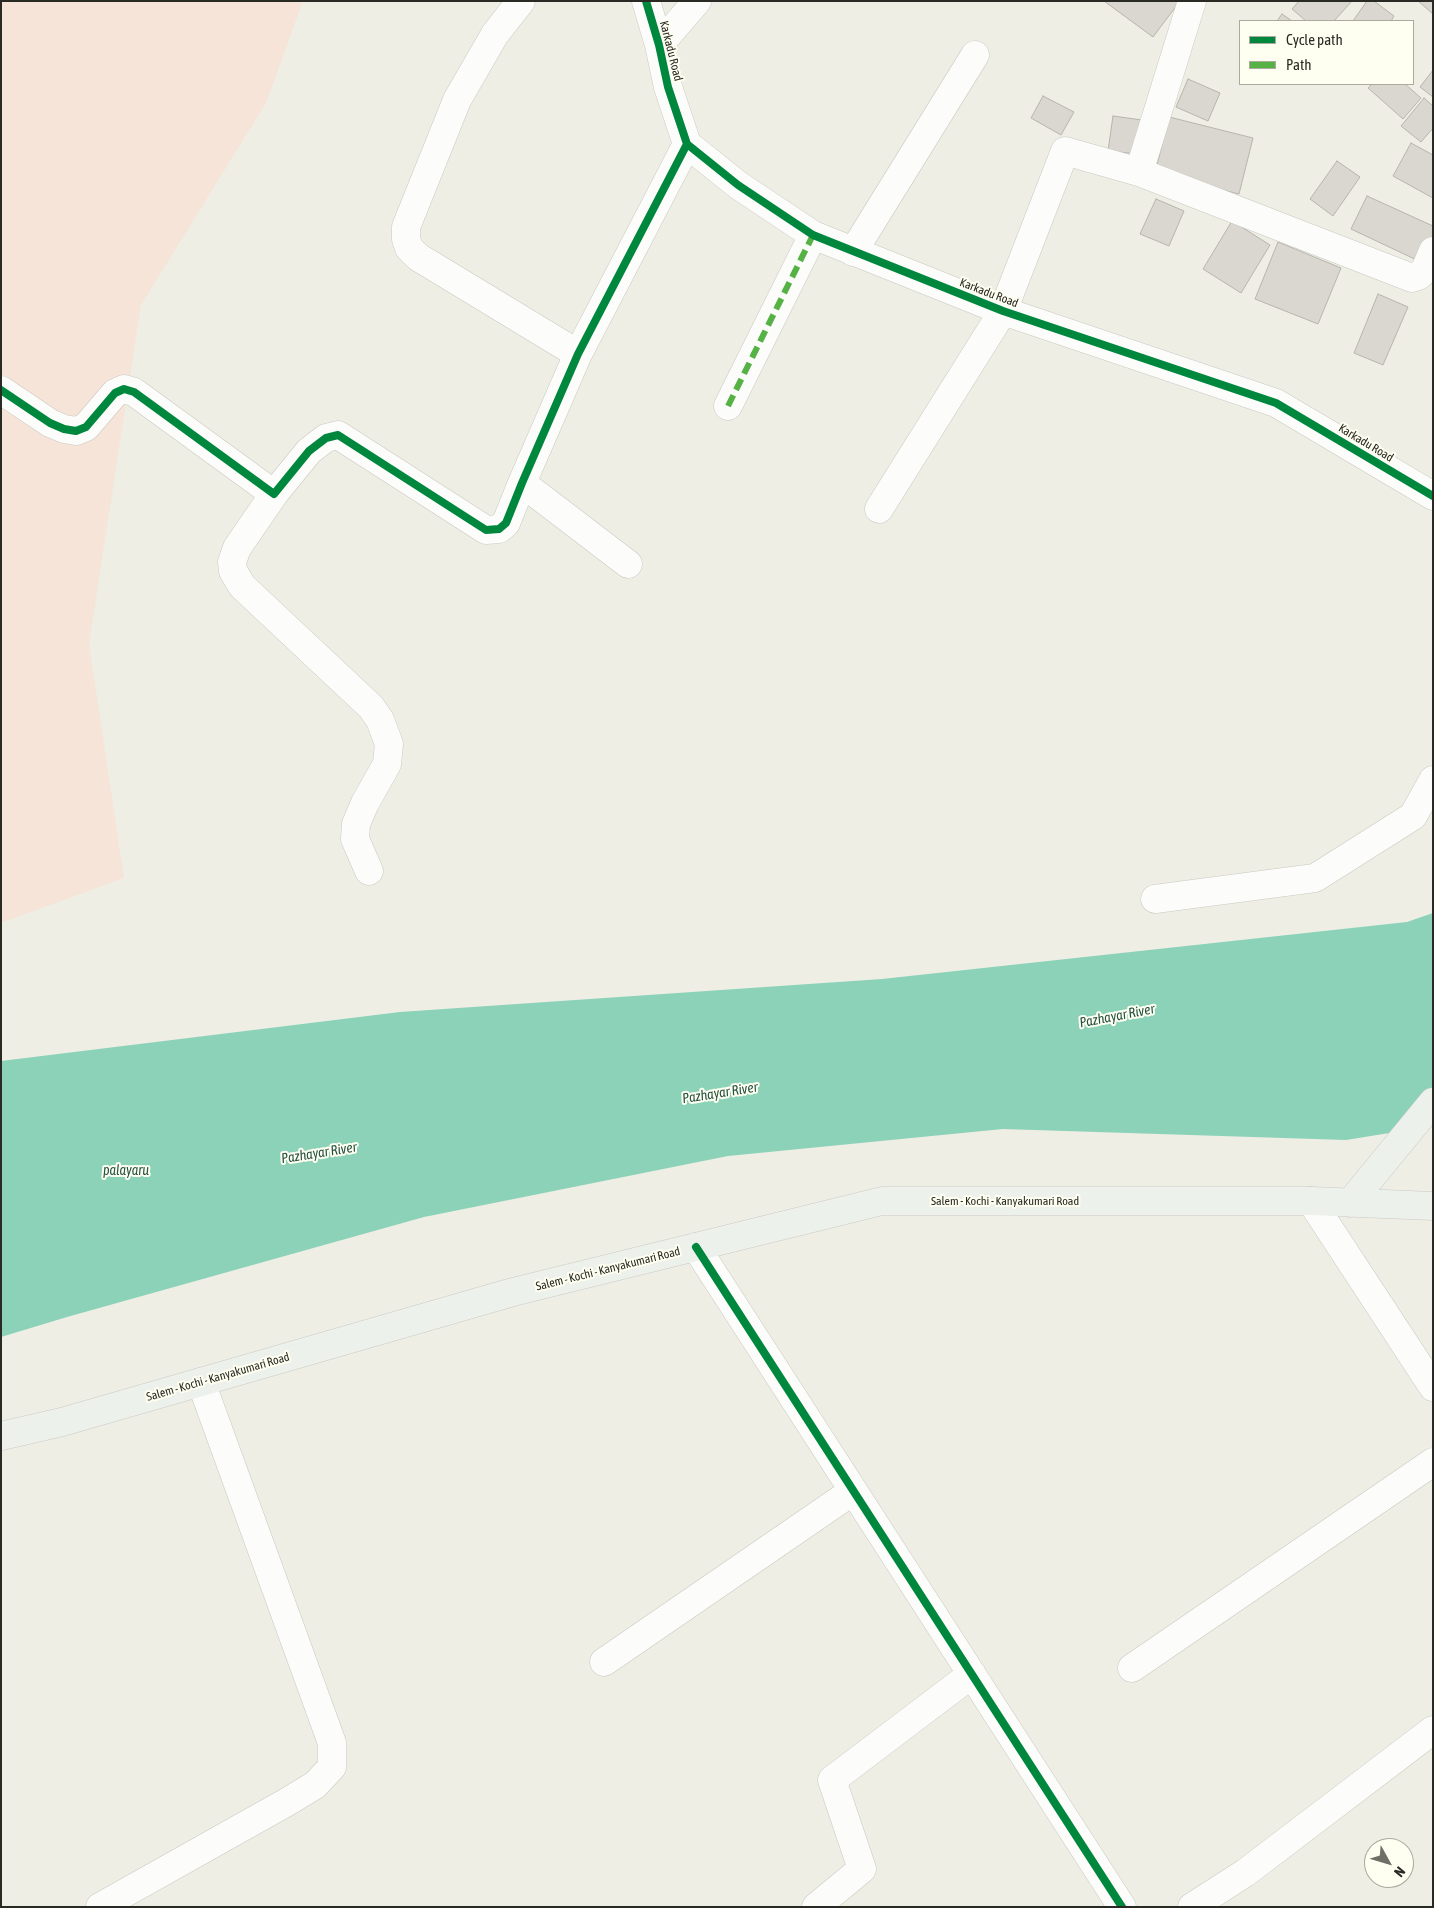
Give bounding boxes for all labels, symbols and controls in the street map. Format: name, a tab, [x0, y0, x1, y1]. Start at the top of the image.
street label: Karkadu Road	[657, 19, 685, 83]
legend	[1239, 20, 1414, 85]
text: Cycle path	[1286, 31, 1343, 48]
text: Path	[1286, 56, 1312, 73]
street label: Karkadu Road	[958, 275, 1020, 311]
street label: Karkadu Road	[1336, 421, 1396, 465]
water label: Pazhayar River	[1078, 1000, 1156, 1032]
water label: Pazhayar River	[681, 1079, 759, 1107]
water label: Pazhayar River	[280, 1139, 358, 1167]
water label: palayaru	[103, 1163, 149, 1179]
street label: Salem - Kochi - Kanyakumari Road	[931, 1194, 1079, 1208]
street label: Salem - Kochi - Kanyakumari Road	[534, 1244, 682, 1294]
street label: Salem - Kochi - Kanyakumari Road	[145, 1350, 291, 1404]
north arrow	[1364, 1838, 1414, 1888]
text: N	[1391, 1864, 1409, 1880]

